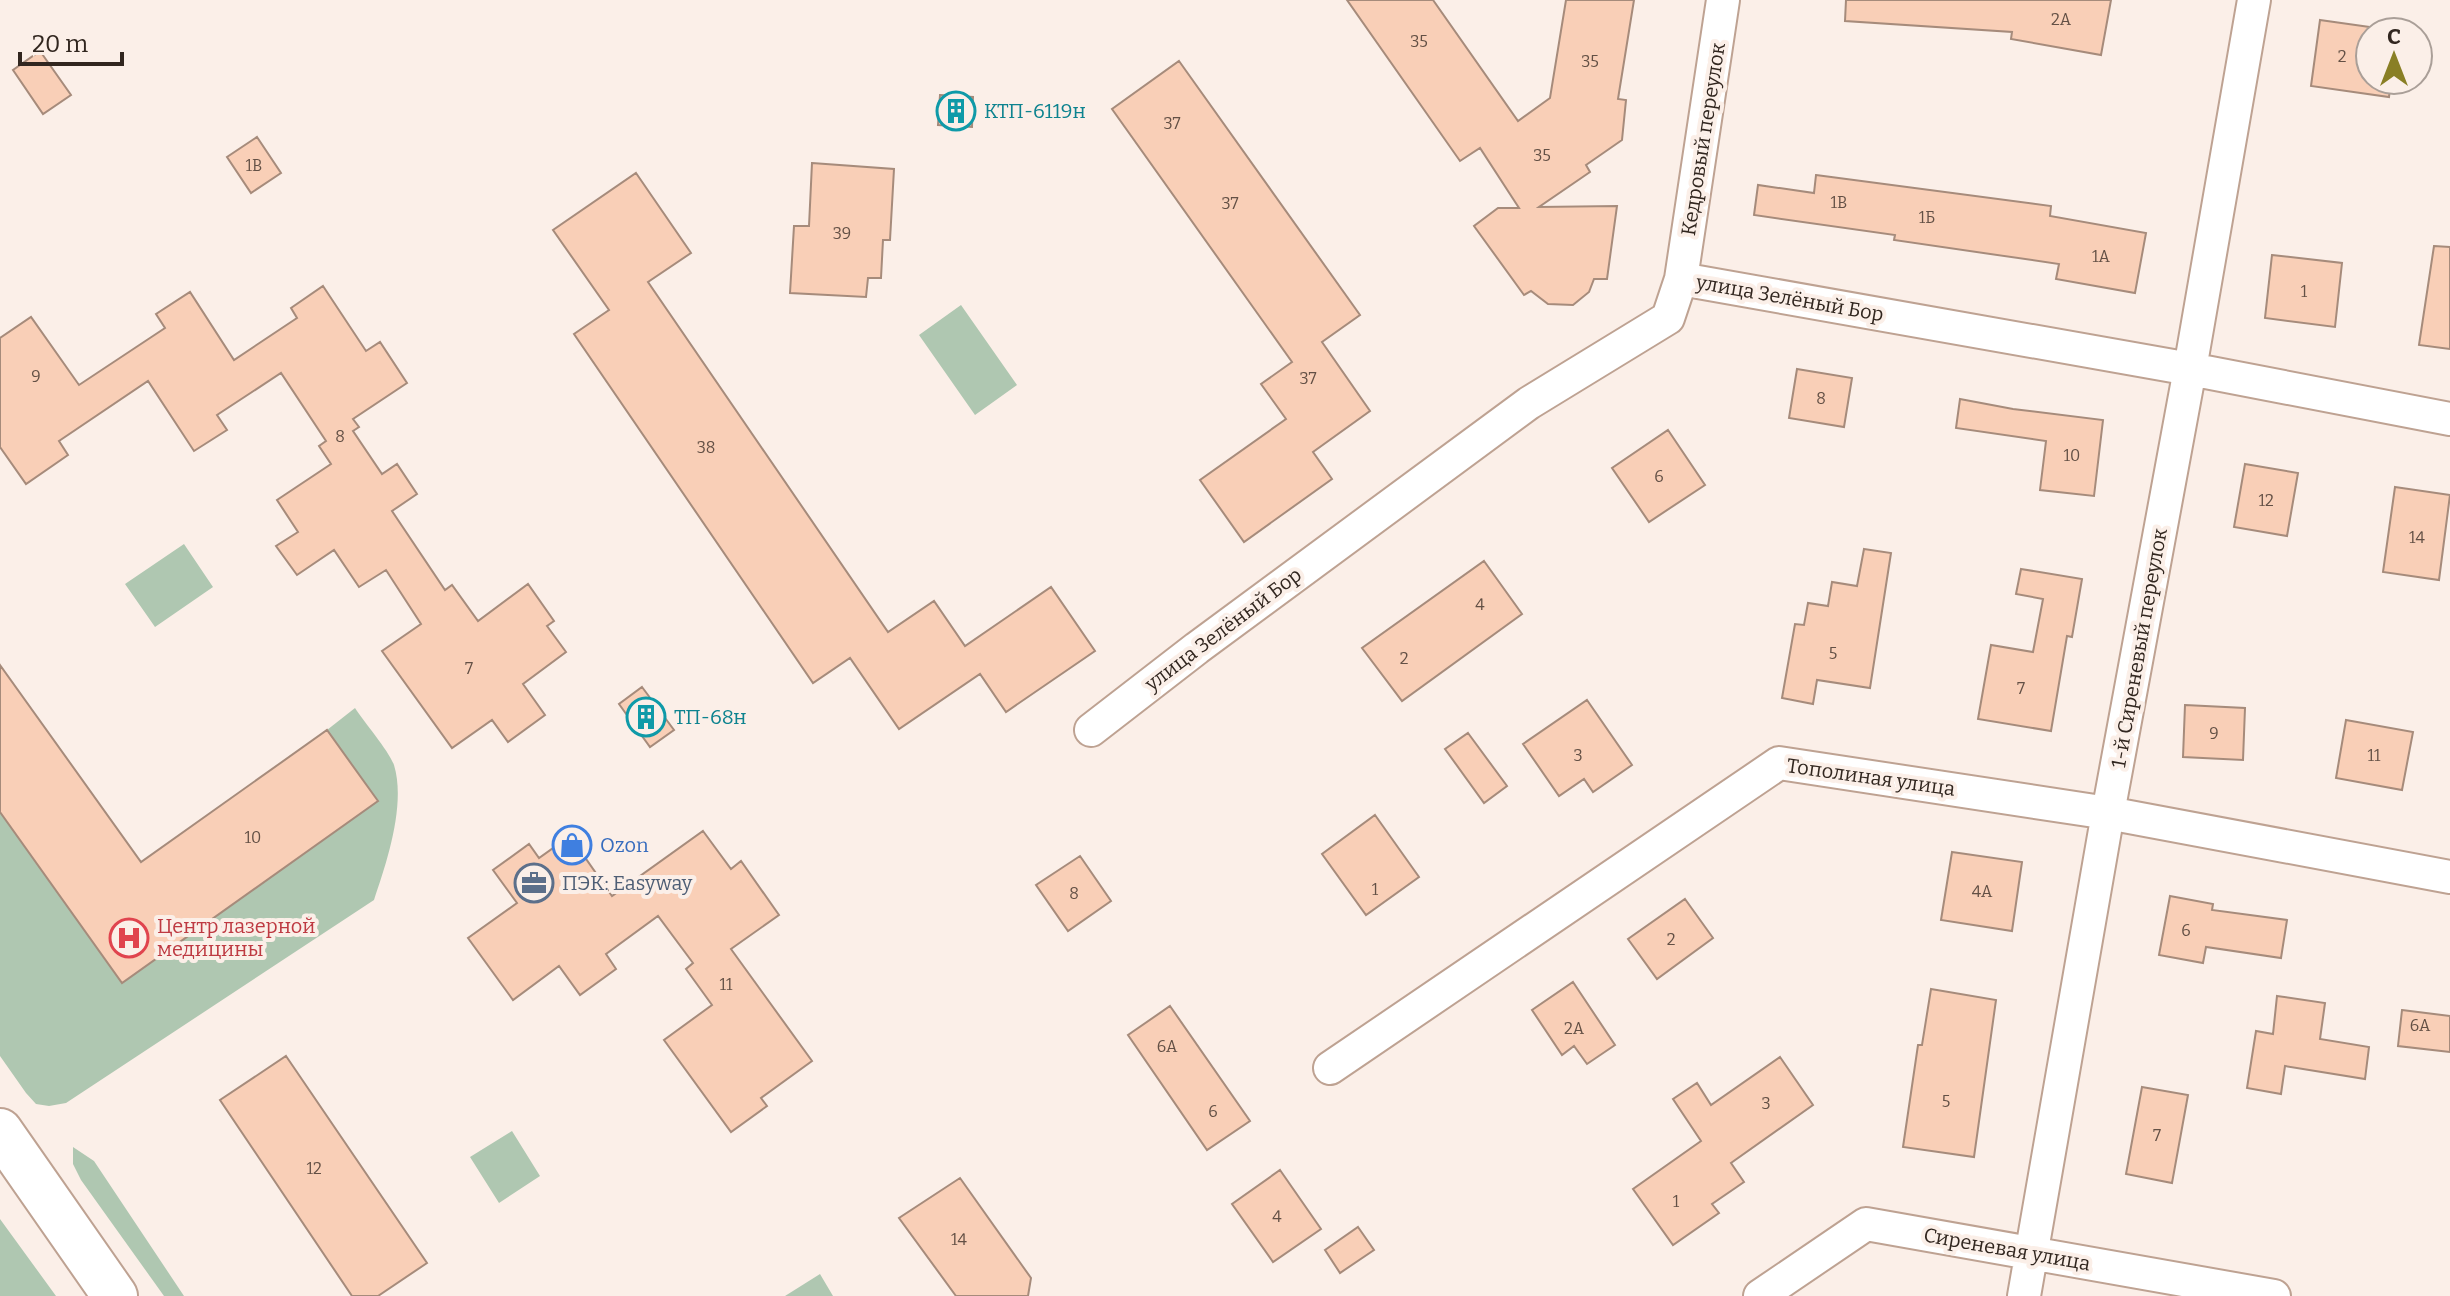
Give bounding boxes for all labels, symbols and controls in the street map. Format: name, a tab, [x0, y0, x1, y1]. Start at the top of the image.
house number: 2А	[2051, 10, 2072, 29]
scale bar	[20, 16, 122, 66]
north arrow	[2354, 16, 2434, 96]
text: С	[2387, 23, 2401, 50]
text: 20 m	[32, 30, 88, 58]
house number: 35	[1410, 32, 1428, 51]
street label: Кедровый переулок	[1676, 41, 1730, 237]
house number: 2	[2338, 47, 2346, 66]
house number: 35	[1581, 52, 1599, 71]
building icon: КТП-6119н	[935, 90, 977, 132]
place label: КТП-6119н	[984, 99, 1086, 123]
house number: 37	[1163, 114, 1181, 133]
house number: 35	[1533, 146, 1551, 165]
house number: 1В	[246, 156, 262, 175]
house number: 1В	[1831, 193, 1847, 212]
house number: 37	[1221, 194, 1239, 213]
house number: 1Б	[1919, 208, 1935, 227]
house number: 39	[833, 224, 851, 243]
house number: 1А	[2092, 247, 2111, 266]
street label: улица Зелёный Бор	[1693, 270, 1886, 326]
house number: 1	[2301, 282, 2308, 301]
house number: 9	[31, 367, 41, 386]
house number: 37	[1299, 369, 1317, 388]
house number: 8	[1816, 389, 1826, 408]
house number: 8	[335, 427, 345, 446]
house number: 38	[697, 438, 715, 457]
house number: 10	[2064, 446, 2080, 465]
house number: 6	[1654, 467, 1664, 486]
house number: 12	[2258, 491, 2274, 510]
street label: 1-й Сиреневый переулок	[2106, 526, 2172, 770]
house number: 14	[2409, 528, 2426, 547]
street label: улица Зелёный Бор	[1139, 562, 1306, 696]
house number: 4	[1475, 595, 1485, 614]
house number: 5	[1829, 644, 1837, 663]
house number: 2	[1400, 649, 1408, 668]
house number: 7	[465, 659, 473, 678]
house number: 7	[2017, 679, 2025, 698]
building icon: ТП-68н	[625, 696, 667, 738]
place label: ТП-68н	[674, 705, 747, 729]
house number: 9	[2209, 724, 2219, 743]
house number: 3	[1573, 746, 1583, 765]
house number: 11	[2368, 746, 2381, 765]
street label: Тополиная улица	[1785, 753, 1957, 801]
shop icon: Ozon	[551, 824, 593, 866]
house number: 10	[245, 828, 261, 847]
place label: Ozon	[600, 833, 649, 857]
office icon: ПЭК: Easyway	[513, 862, 555, 904]
place label: ПЭК: Easyway	[562, 871, 693, 895]
house number: 1	[1372, 880, 1379, 899]
house number: 4А	[1972, 882, 1993, 901]
house number: 8	[1069, 884, 1079, 903]
place label: Центр лазерной медицины	[157, 914, 316, 961]
hospital icon: Центр лазерной медицины	[108, 917, 150, 959]
house number: 6	[2181, 921, 2191, 940]
house number: 2	[1667, 930, 1675, 949]
house number: 11	[720, 975, 733, 994]
house number: 6А	[2410, 1016, 2431, 1035]
house number: 2А	[1564, 1019, 1585, 1038]
house number: 6А	[1157, 1037, 1178, 1056]
house number: 5	[1942, 1092, 1950, 1111]
house number: 3	[1761, 1094, 1771, 1113]
house number: 6	[1208, 1102, 1218, 1121]
house number: 7	[2153, 1126, 2161, 1145]
house number: 12	[306, 1159, 322, 1178]
house number: 1	[1673, 1192, 1680, 1211]
house number: 4	[1272, 1207, 1282, 1226]
street label: Сиреневая улица	[1922, 1223, 2092, 1275]
house number: 14	[951, 1230, 968, 1249]

